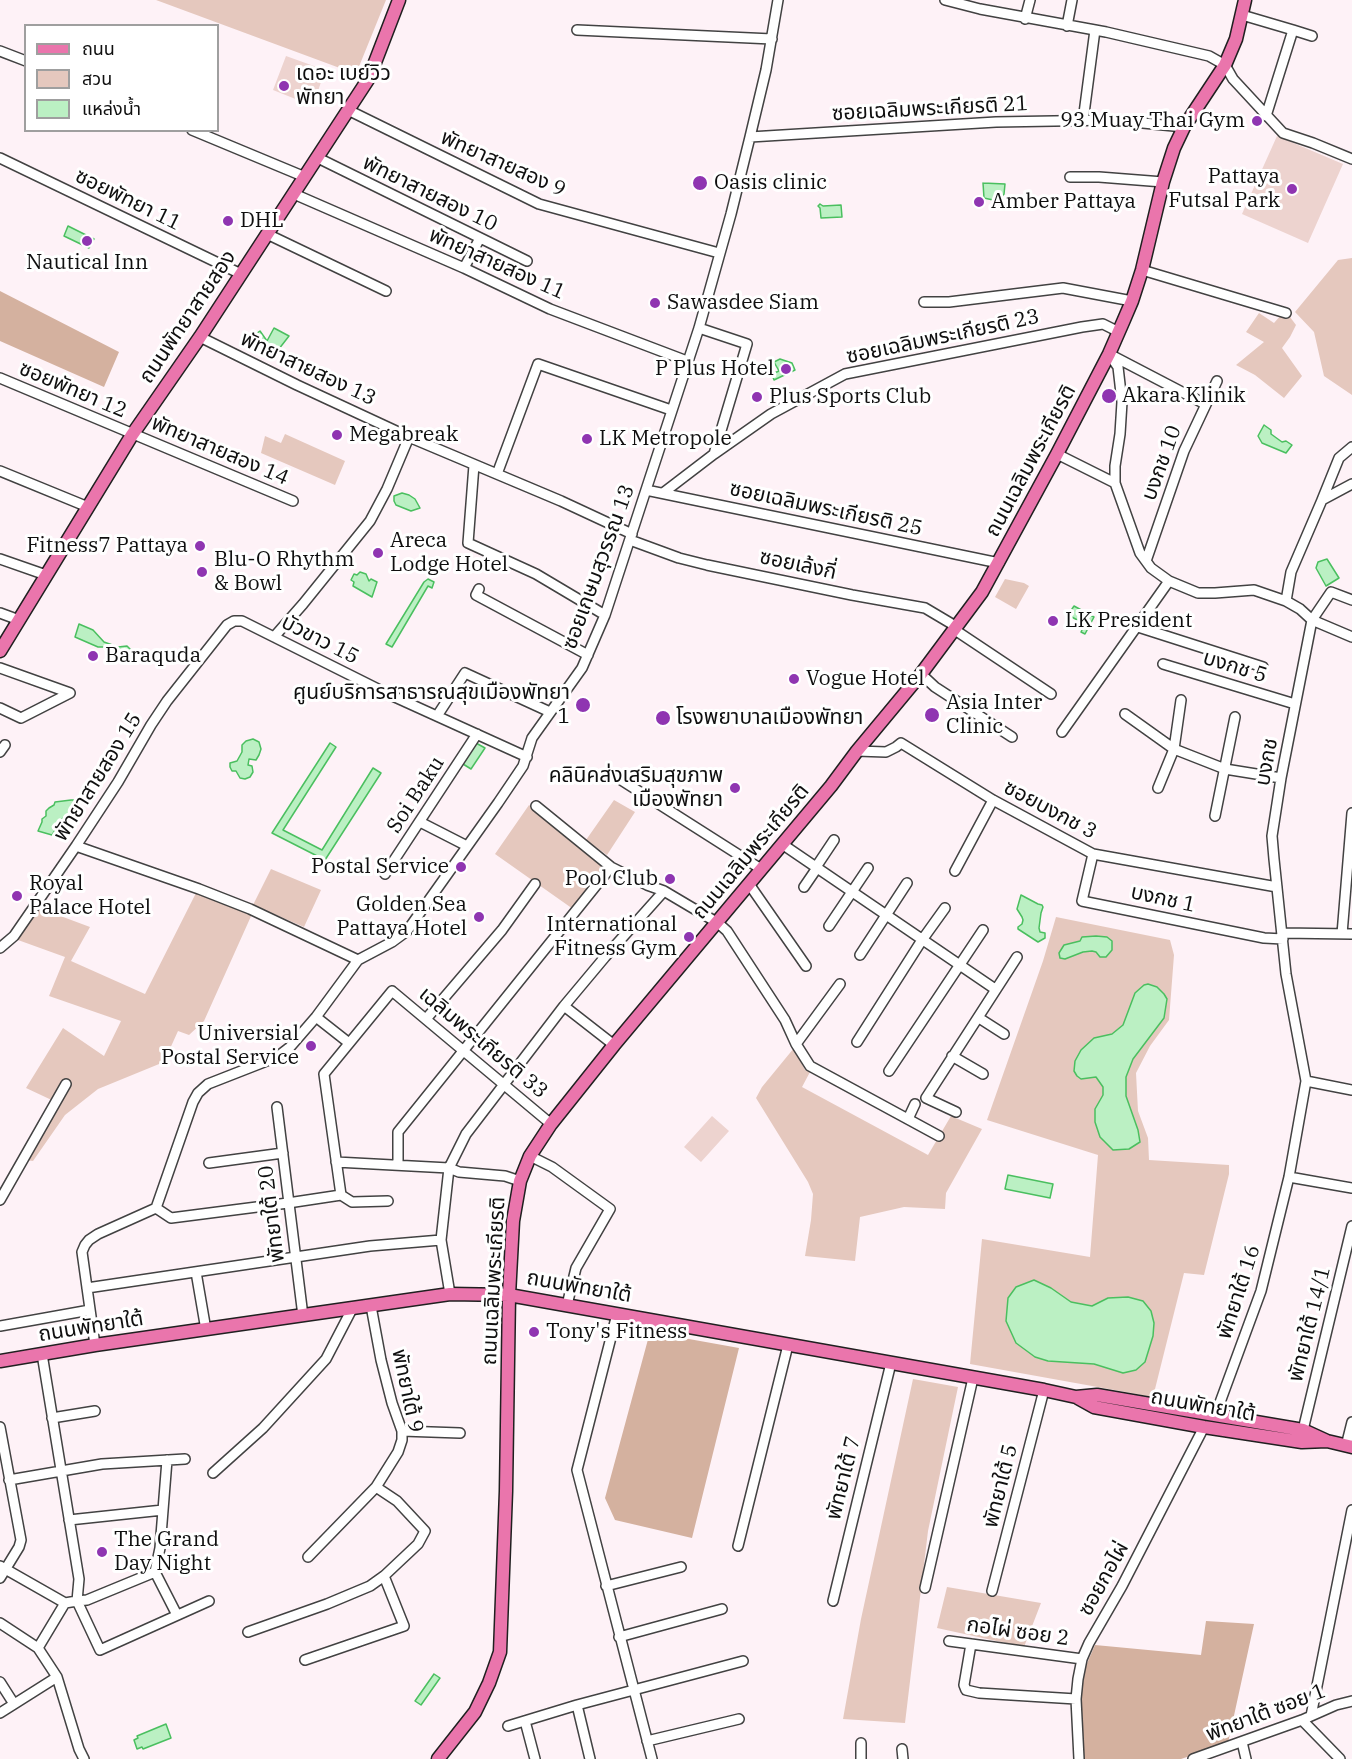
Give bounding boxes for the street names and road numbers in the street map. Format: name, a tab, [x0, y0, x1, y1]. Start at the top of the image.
street label: ซอยเฉลิมพระเกียรติ 21	[831, 91, 1029, 127]
street label: พัทยาสายสอง 9	[437, 125, 569, 203]
street label: พัทยาสายสอง 10	[359, 150, 501, 238]
street label: ซอยพัทยา 11	[71, 164, 185, 236]
street label: พัทยาสายสอง 11	[425, 223, 569, 305]
street label: ถนนพัทยาสายสอง	[134, 246, 242, 388]
street label: ซอยเฉลิมพระเกียรติ 23	[844, 304, 1042, 370]
street label: พัทยาสายสอง 13	[236, 327, 380, 411]
street label: ซอยพัทยา 12	[15, 356, 131, 424]
street label: ถนนเฉลิมพระเกียรติ	[980, 381, 1082, 541]
street label: พัทยาสายสอง 14	[148, 411, 292, 491]
street label: บงกช 10	[1137, 422, 1187, 504]
street label: ซอยเฉลิมพระเกียรติ 25	[727, 476, 925, 542]
street label: ซอยเกษมสุวรรณ 13	[558, 481, 640, 653]
street label: ซอยเล้งกี่	[757, 545, 839, 585]
street label: บัวขาว 15	[277, 610, 363, 670]
street label: บงกช 5	[1200, 645, 1270, 689]
street label: พัทยาสายสอง 15	[48, 708, 148, 846]
street label: บงกช	[1250, 736, 1284, 788]
street label: Soi Baku	[382, 752, 450, 838]
street label: ซอยบงกช 3	[999, 775, 1101, 845]
street label: ถนนเฉลิมพระเกียรติ	[687, 779, 815, 925]
street label: บงกช 1	[1128, 880, 1198, 918]
street label: เฉลิมพระเกียรติ 33	[413, 982, 553, 1104]
street label: พัทยาใต้ 20	[254, 1164, 290, 1264]
street label: ถนนเฉลิมพระเกียรติ	[477, 1196, 511, 1366]
street label: พัทยาใต้ 16	[1212, 1242, 1266, 1342]
street label: พัทยาใต้ 14/1	[1284, 1264, 1336, 1384]
street label: ถนนพัทยาใต้	[525, 1265, 633, 1309]
street label: ถนนพัทยาใต้	[37, 1306, 145, 1348]
street label: พัทยาใต้ 9	[386, 1347, 428, 1435]
street label: ถนนพัทยาใต้	[1149, 1384, 1257, 1428]
street label: พัทยาใต้ 7	[821, 1434, 867, 1522]
street label: พัทยาใต้ 5	[978, 1442, 1024, 1530]
street label: ซอยกอไผ่	[1073, 1538, 1135, 1620]
street label: กอไผ่ ซอย 2	[965, 1612, 1071, 1652]
street label: พัทยาใต้ ซอย 1	[1203, 1679, 1329, 1747]

